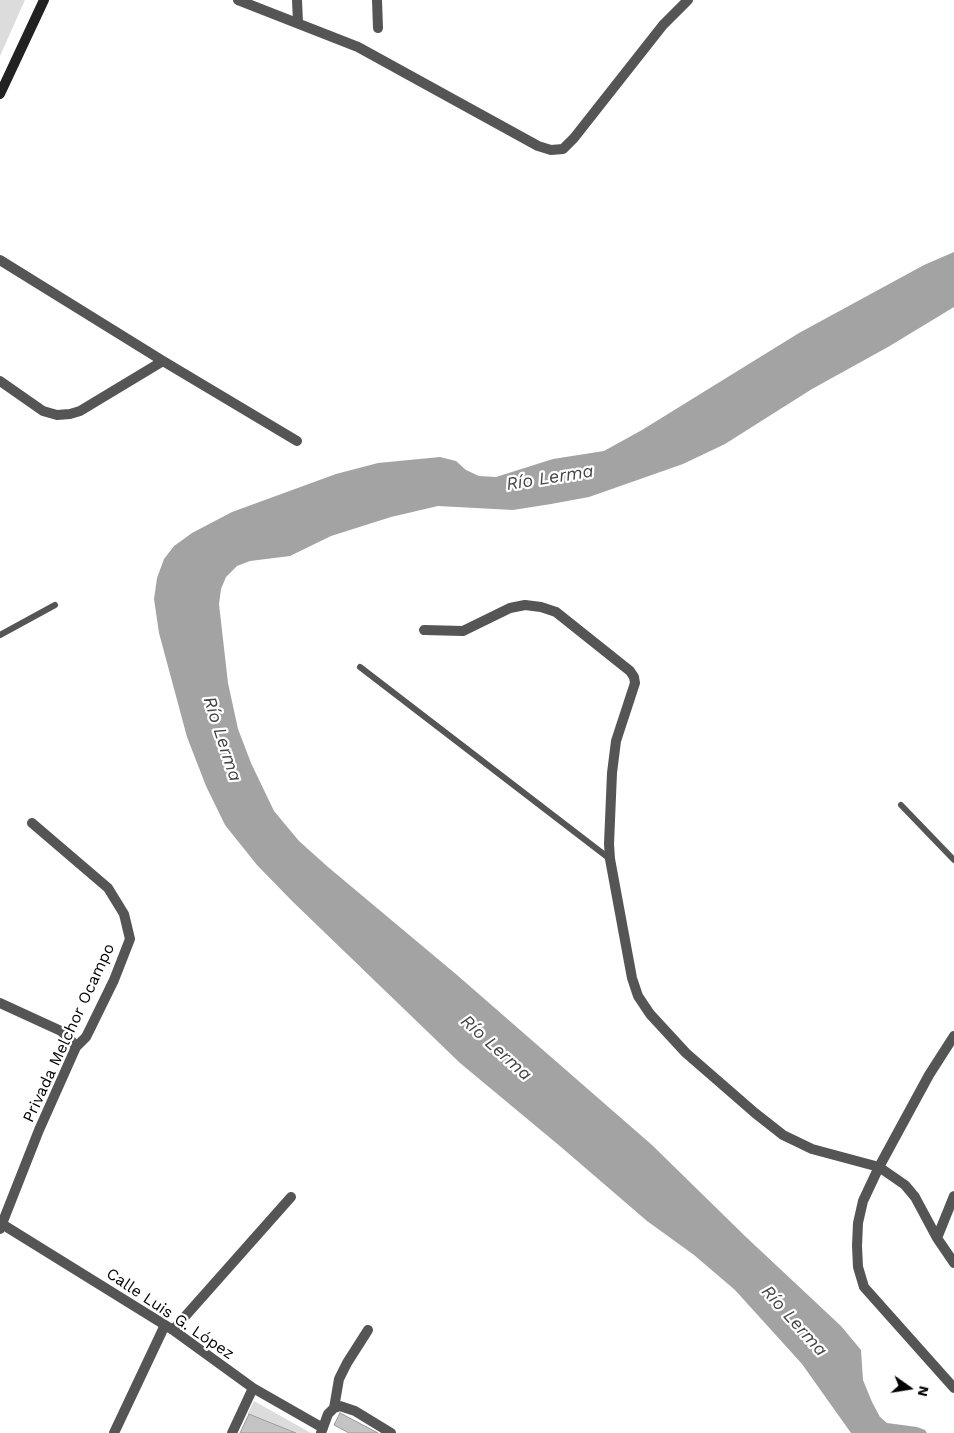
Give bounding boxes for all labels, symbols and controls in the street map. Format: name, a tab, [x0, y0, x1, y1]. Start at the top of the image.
water label: Río Lerma	[505, 460, 595, 496]
water label: Río Lerma	[198, 694, 246, 784]
street label: Privada Melchor Ocampo	[19, 940, 119, 1126]
water label: Río Lerma	[456, 1011, 536, 1085]
street label: Calle Luis G. López	[102, 1264, 238, 1364]
water label: Río Lerma	[757, 1281, 831, 1361]
north arrow	[884, 1363, 934, 1413]
text: N	[915, 1385, 933, 1398]

